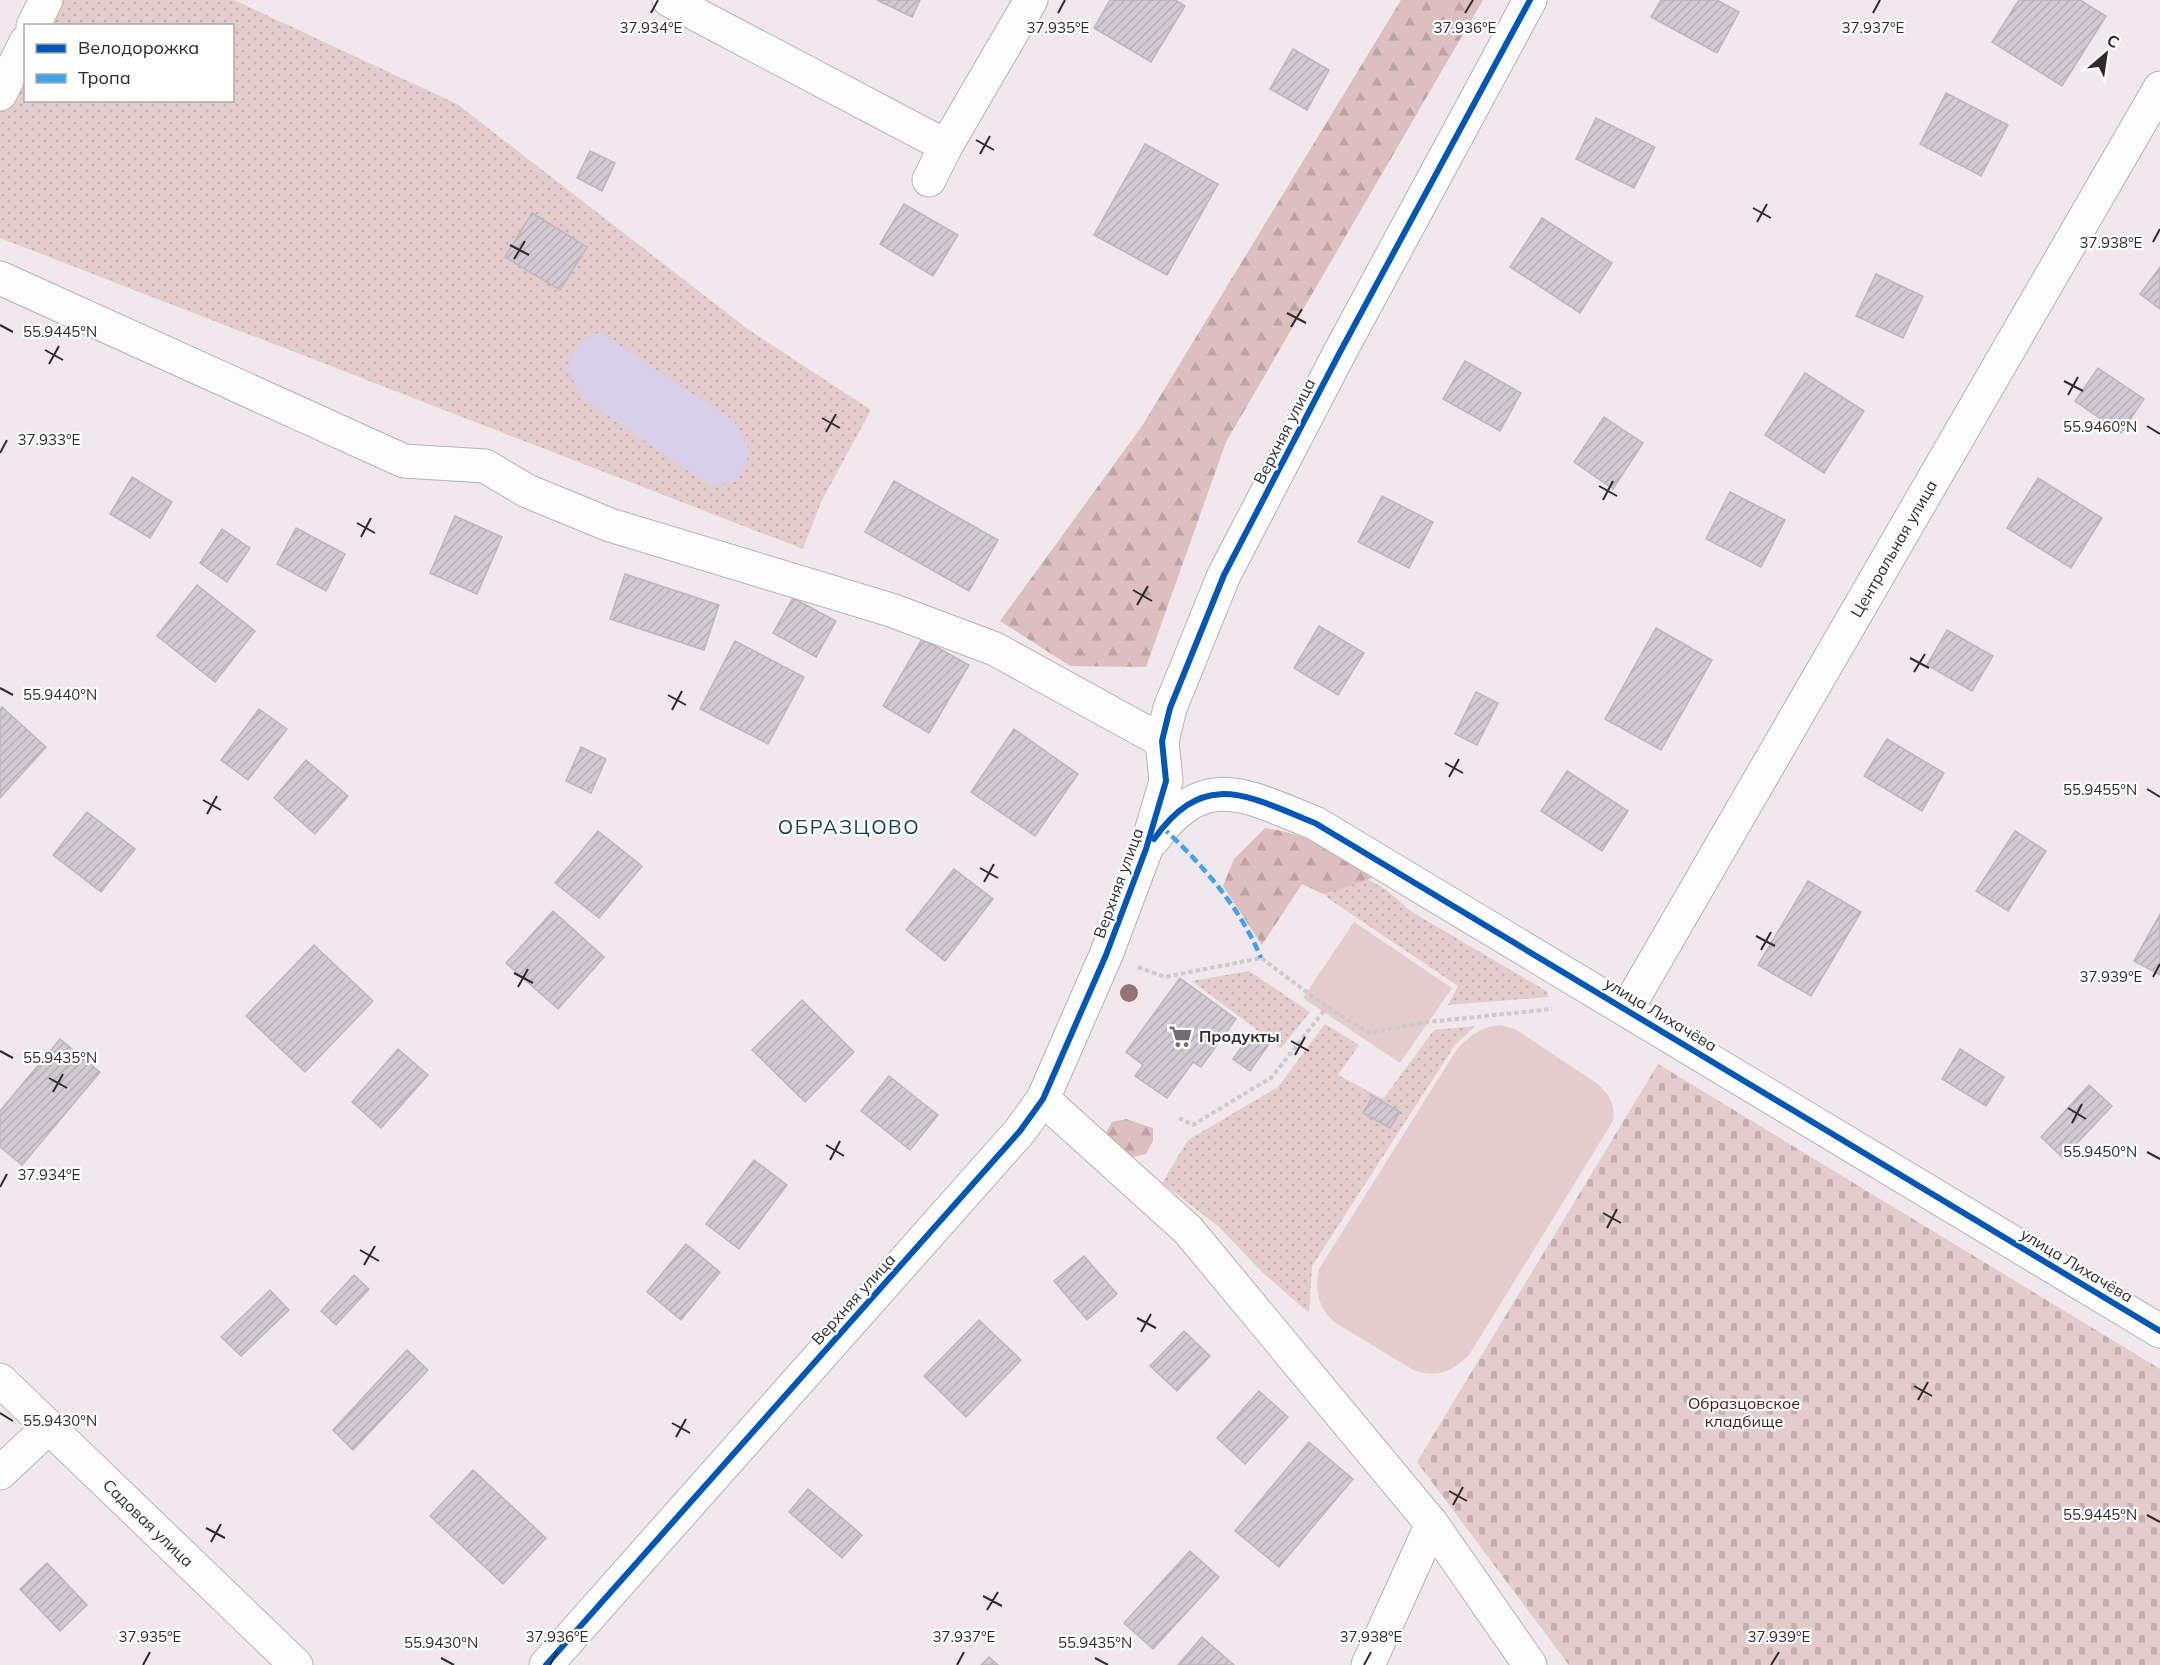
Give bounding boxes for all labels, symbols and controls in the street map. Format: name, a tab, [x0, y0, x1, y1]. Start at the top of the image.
text: 37.934°E	[620, 18, 683, 37]
text: 37.935°E	[1027, 18, 1090, 37]
text: 37.936°E	[1434, 18, 1497, 37]
text: 37.937°E	[1842, 18, 1905, 37]
legend	[24, 24, 234, 102]
north arrow	[2076, 24, 2136, 84]
text: С	[2104, 29, 2123, 52]
text: Велодорожка	[78, 36, 199, 59]
text: Тропа	[78, 66, 131, 89]
text: 37.938°E	[2080, 233, 2143, 252]
text: 55.9445°N	[23, 322, 97, 341]
street label: Верхняя улица	[1249, 375, 1319, 487]
text: 55.9460°N	[2063, 417, 2137, 436]
text: 37.933°E	[18, 430, 81, 449]
street label: Центральная улица	[1846, 476, 1941, 621]
text: 55.9440°N	[23, 685, 97, 704]
text: 55.9455°N	[2063, 780, 2137, 799]
district label: ОБРАЗЦОВО	[778, 814, 920, 839]
street label: Верхняя улица	[1089, 825, 1147, 941]
text: 37.939°E	[2080, 967, 2143, 986]
street label: улица Лихачёва	[1601, 973, 1721, 1055]
supermarket icon: Продукты	[1168, 1023, 1194, 1049]
place label: Продукты	[1199, 1026, 1280, 1046]
text: 55.9435°N	[23, 1048, 97, 1067]
text: 55.9450°N	[2063, 1142, 2137, 1161]
text: 37.934°E	[18, 1165, 81, 1184]
street label: улица Лихачёва	[2017, 1224, 2137, 1306]
street label: Верхняя улица	[807, 1249, 899, 1349]
park label: Образцовское кладбище	[1688, 1393, 1800, 1431]
text: 55.9430°N	[23, 1411, 97, 1430]
street label: Садовая улица	[99, 1475, 198, 1571]
text: 55.9445°N	[2063, 1505, 2137, 1524]
text: 37.935°E	[119, 1627, 182, 1646]
text: 37.936°E	[526, 1627, 589, 1646]
text: 37.937°E	[933, 1627, 996, 1646]
text: 37.938°E	[1340, 1627, 1403, 1646]
text: 37.939°E	[1748, 1627, 1811, 1646]
text: 55.9430°N	[404, 1633, 478, 1652]
text: 55.9435°N	[1058, 1633, 1132, 1652]

